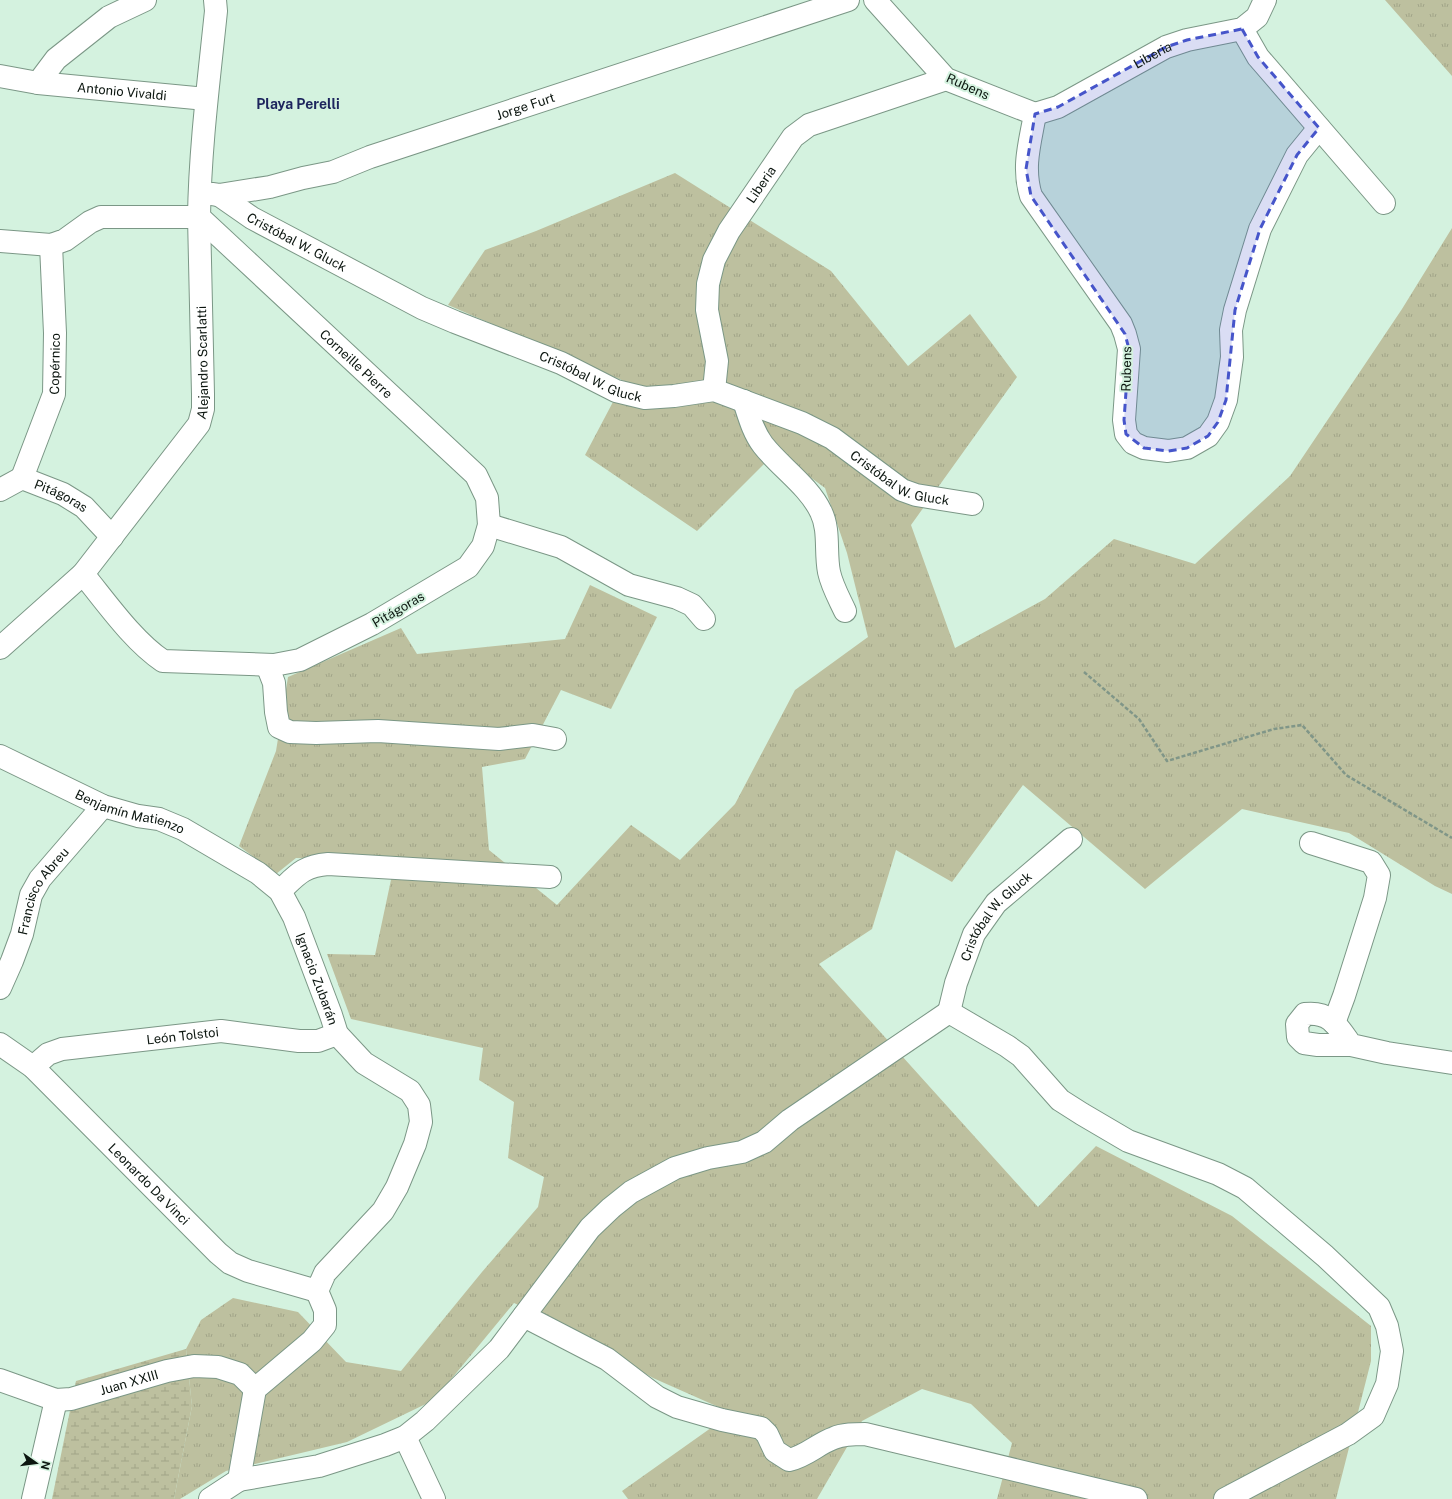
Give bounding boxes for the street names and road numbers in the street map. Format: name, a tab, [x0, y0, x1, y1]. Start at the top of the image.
street label: Liberia	[1131, 39, 1173, 72]
street label: Rubens	[944, 70, 992, 103]
street label: Antonio Vivaldi	[76, 80, 167, 103]
street label: Jorge Furt	[494, 90, 557, 123]
street label: Liberia	[743, 163, 779, 206]
street label: Cristóbal W. Gluck	[244, 210, 349, 275]
street label: Alejandro Scarlatti	[194, 306, 211, 421]
street label: Corneille Pierre	[317, 327, 395, 401]
street label: Copérnico	[47, 333, 63, 395]
street label: Rubens	[1119, 346, 1134, 392]
street label: Cristóbal W. Gluck	[537, 348, 643, 405]
street label: Cristóbal W. Gluck	[847, 447, 950, 508]
street label: Pitágoras	[32, 477, 90, 515]
street label: Pitágoras	[370, 589, 427, 630]
street label: Benjamín Matienzo	[73, 787, 187, 837]
street label: Francisco Abreu	[15, 845, 72, 936]
street label: Cristóbal W. Gluck	[958, 869, 1035, 963]
street label: Ignacio Zubarán	[293, 931, 341, 1027]
street label: León Tolstoi	[146, 1024, 219, 1047]
street label: Leonardo Da Vinci	[105, 1140, 193, 1228]
street label: Juan XXIII	[98, 1367, 160, 1398]

